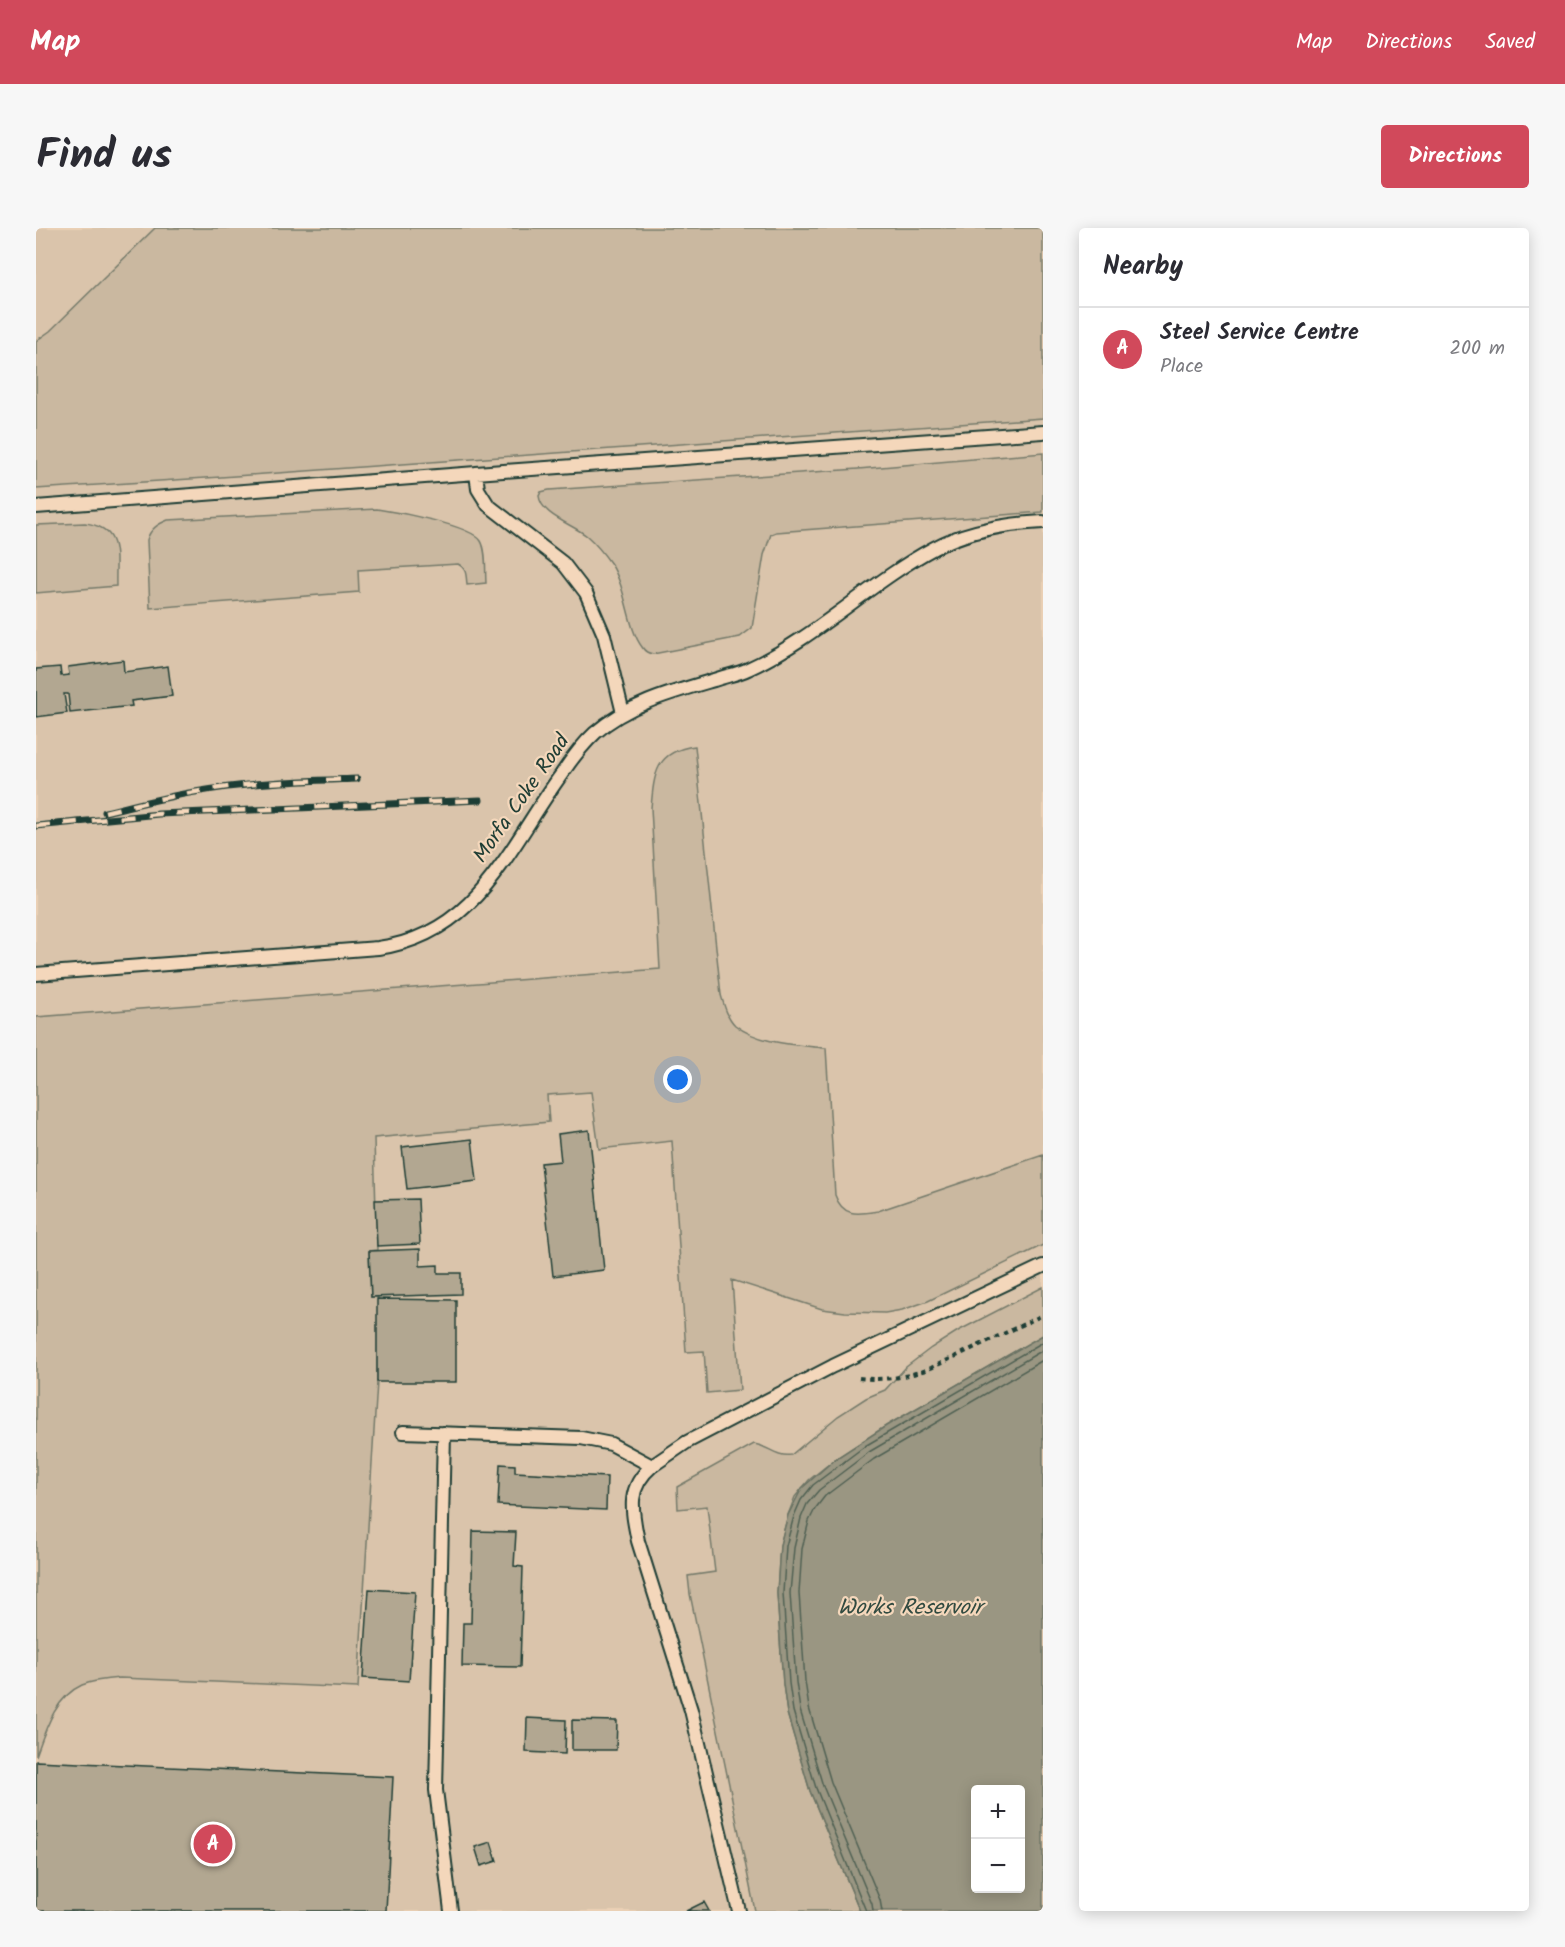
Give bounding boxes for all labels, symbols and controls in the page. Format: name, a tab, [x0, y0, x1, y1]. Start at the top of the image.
text: Map	[30, 20, 81, 65]
text: Map	[1296, 26, 1332, 59]
text: Directions	[1365, 26, 1452, 59]
text: Saved	[1485, 26, 1535, 59]
text: Find us	[36, 123, 172, 190]
button: Directions	[1381, 125, 1529, 188]
text: Nearby	[1103, 246, 1183, 288]
text: Steel Service Centre	[1160, 316, 1359, 351]
text: A	[1116, 333, 1129, 365]
text: 200 m	[1449, 333, 1505, 365]
text: Place	[1160, 351, 1203, 383]
street label: Morfa Coke Road	[465, 727, 579, 870]
your location	[663, 1065, 692, 1094]
water label: Works Reservoir	[838, 1591, 987, 1626]
map controls	[971, 1785, 1025, 1893]
button: +	[971, 1785, 1025, 1839]
pin: A	[194, 1822, 232, 1866]
button: −	[971, 1839, 1025, 1893]

